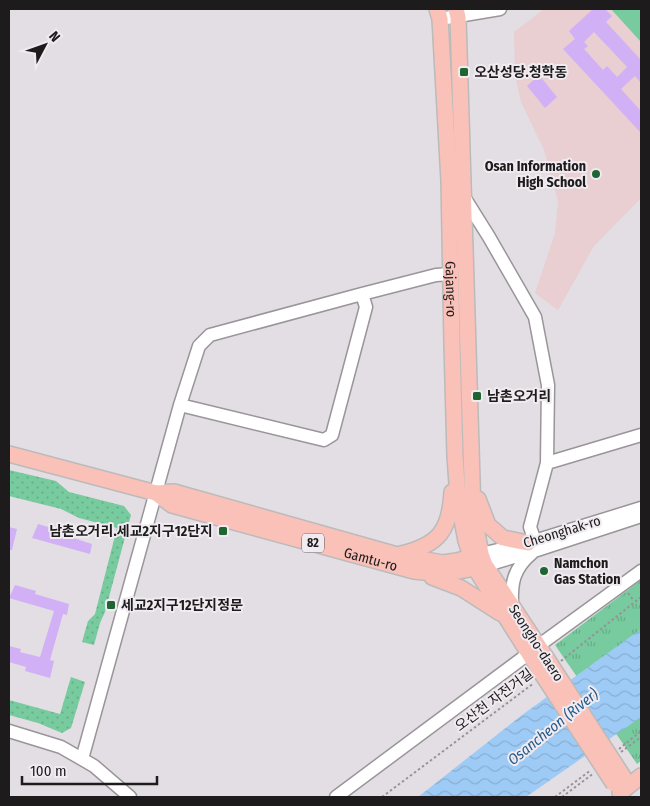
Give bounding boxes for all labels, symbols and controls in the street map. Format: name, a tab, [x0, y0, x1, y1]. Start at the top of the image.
north arrow	[20, 20, 70, 70]
text: N	[45, 28, 64, 46]
place label: 오산성당.청학동	[474, 64, 567, 81]
marker: 오산성당.청학동	[458, 66, 470, 78]
place label: Osan Information High School	[485, 158, 586, 191]
marker: Osan Information High School	[590, 168, 602, 180]
street label: Gajang-ro	[442, 261, 460, 317]
place label: 남촌오거리	[487, 388, 551, 405]
marker: 남촌오거리	[471, 390, 483, 402]
street label: Cheonghak-ro	[521, 512, 603, 552]
place label: 남촌오거리.세교2지구12단지	[49, 523, 213, 540]
marker: 남촌오거리.세교2지구12단지	[217, 525, 229, 537]
road number: 82	[302, 534, 324, 552]
street label: Gamtu-ro	[342, 544, 399, 575]
place label: Namchon Gas Station	[554, 555, 621, 588]
marker: Namchon Gas Station	[538, 565, 550, 577]
place label: 세교2지구12단지정문	[121, 597, 243, 614]
marker: 세교2지구12단지정문	[105, 599, 117, 611]
street label: Seongho-daero	[505, 601, 567, 685]
street label: 오산천 자전거길	[452, 665, 536, 735]
water label: Osancheon (River)	[504, 685, 602, 769]
scale bar	[22, 754, 158, 786]
text: 100 m	[30, 762, 67, 780]

